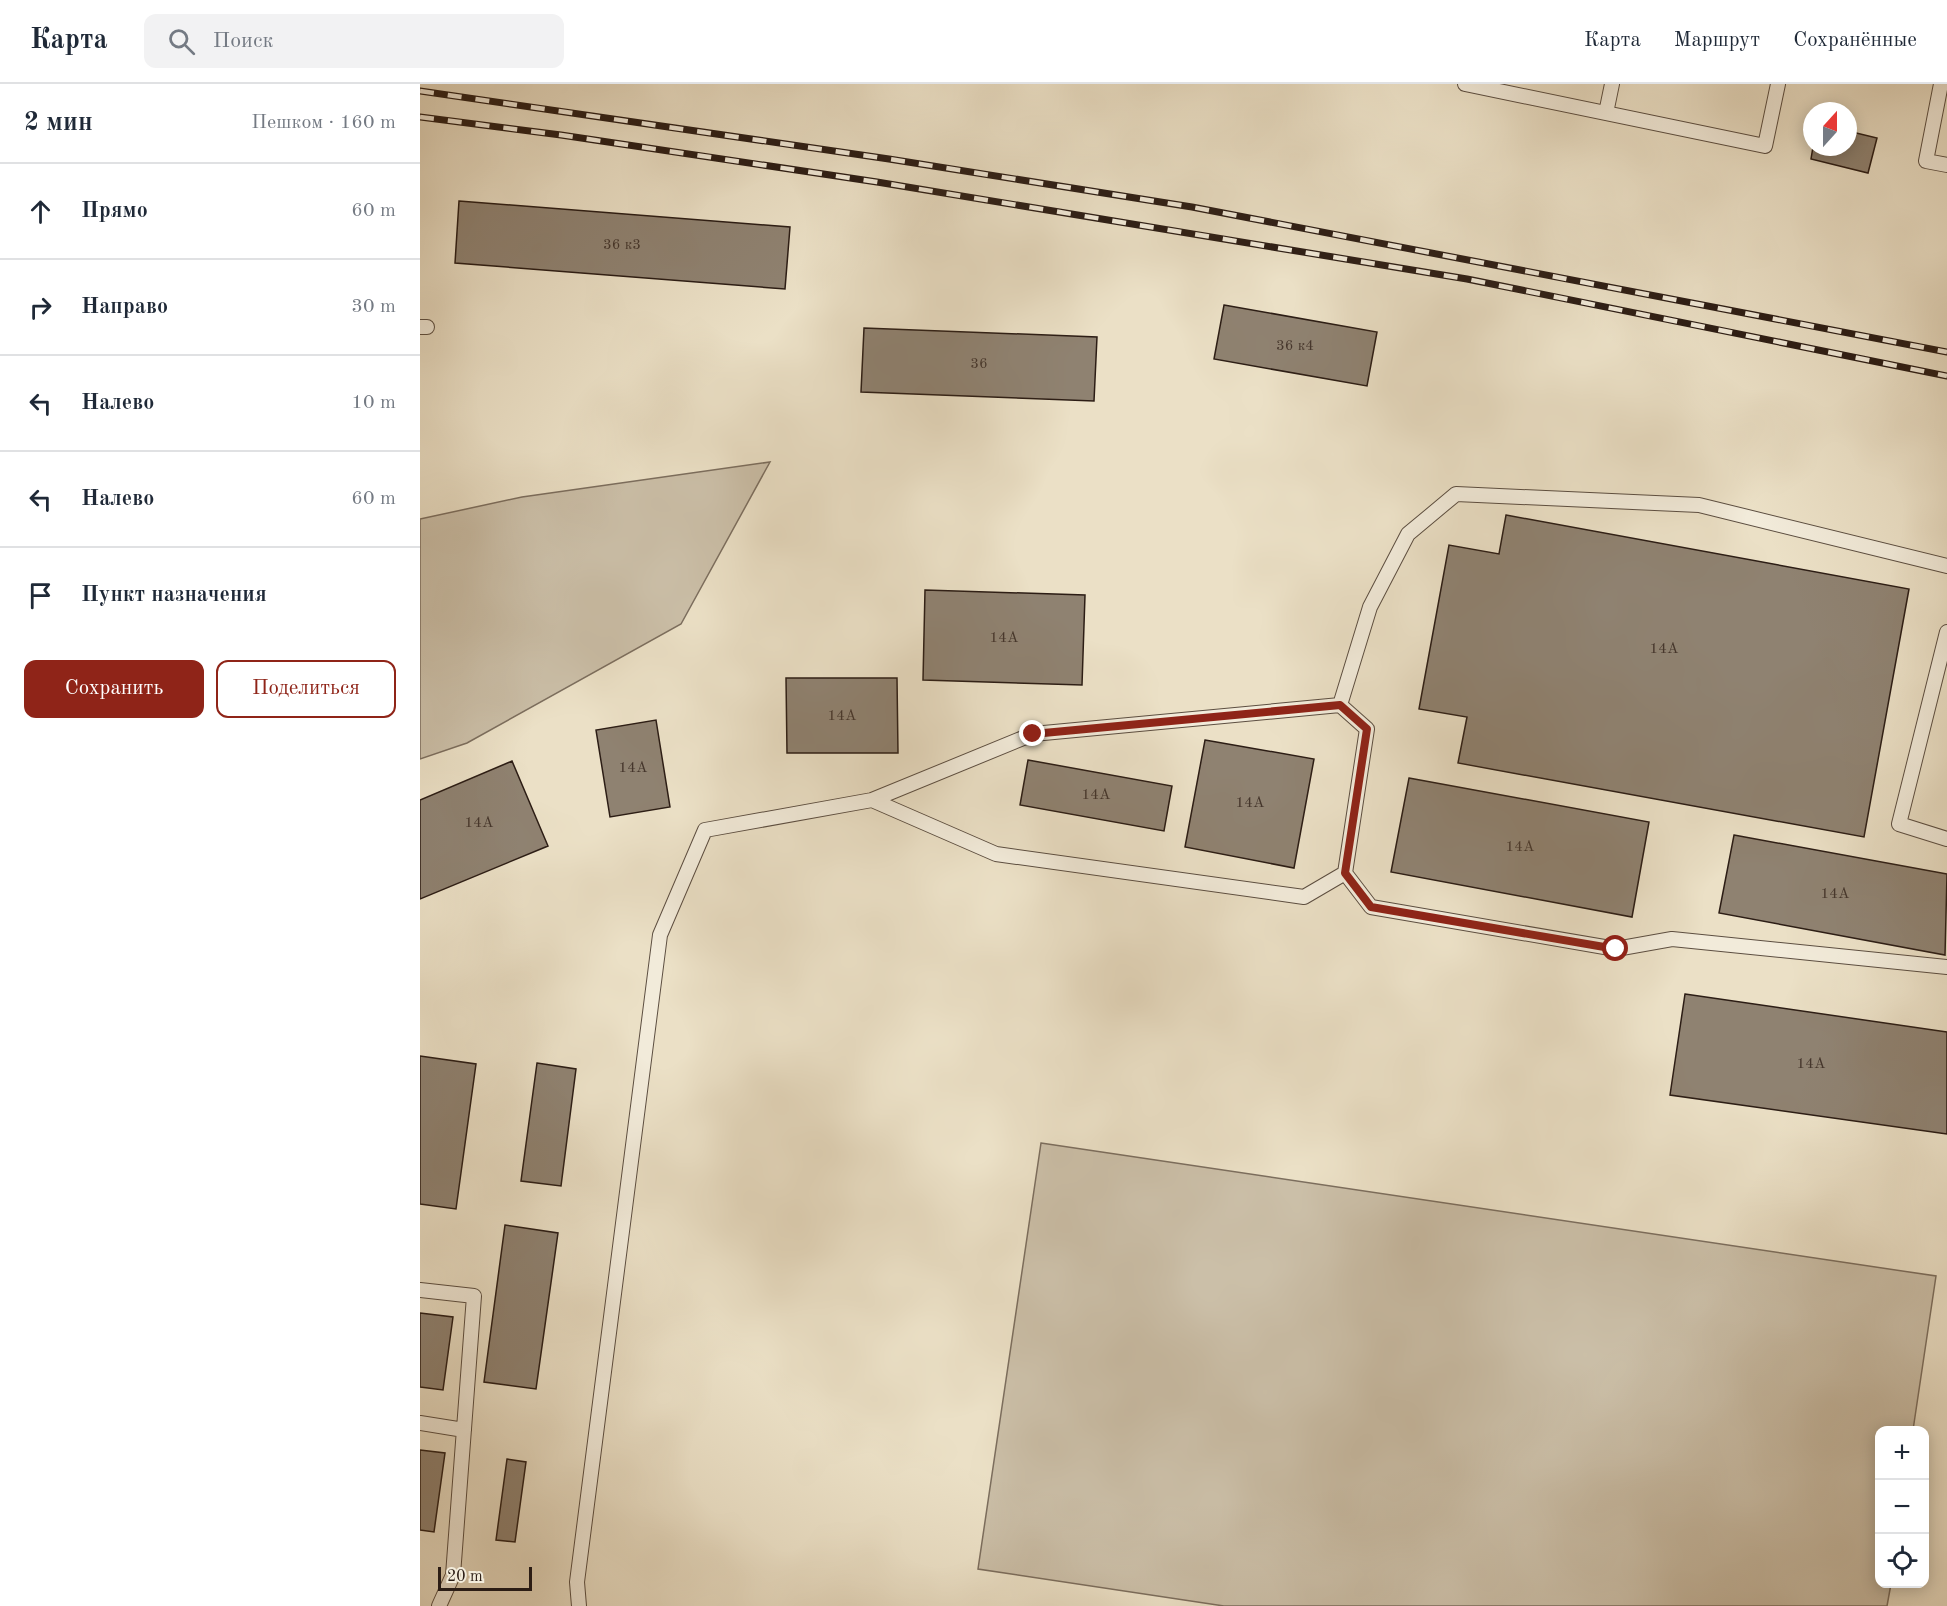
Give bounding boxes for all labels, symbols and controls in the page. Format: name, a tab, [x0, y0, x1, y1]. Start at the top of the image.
search box	[144, 14, 564, 68]
icon: search	[165, 25, 198, 58]
text: Карта	[30, 27, 108, 55]
text: Поиск	[213, 30, 274, 52]
text: Карта	[1584, 30, 1641, 51]
text: Маршрут	[1674, 30, 1760, 51]
text: Сохранённые	[1793, 30, 1917, 51]
north arrow	[1803, 102, 1857, 156]
text: 2 мин	[24, 110, 93, 136]
text: Пешком · 160 m	[251, 113, 396, 133]
icon: ahead	[24, 195, 57, 228]
text: Прямо	[81, 200, 148, 222]
text: 60 m	[351, 201, 396, 221]
house number: 36 к3	[603, 238, 641, 253]
icon: right	[24, 291, 57, 324]
text: Направо	[81, 296, 168, 318]
text: 30 m	[351, 297, 396, 317]
house number: 36 к4	[1276, 339, 1314, 354]
house number: 36	[970, 357, 988, 372]
icon: left	[24, 387, 57, 420]
text: Налево	[81, 392, 154, 414]
text: 10 m	[351, 393, 396, 413]
icon: left	[24, 483, 57, 516]
text: Налево	[81, 488, 154, 510]
text: 60 m	[351, 489, 396, 509]
icon: arrive	[24, 579, 57, 612]
text: Пункт назначения	[81, 584, 267, 606]
house number: 14А	[990, 631, 1019, 646]
house number: 14А	[1650, 642, 1679, 657]
button: Сохранить	[24, 660, 204, 718]
button: Поделиться	[216, 660, 396, 718]
house number: 14А	[828, 709, 857, 724]
route end	[1019, 720, 1045, 746]
house number: 14А	[619, 761, 648, 776]
house number: 14А	[1082, 788, 1111, 803]
house number: 14А	[1236, 796, 1265, 811]
house number: 14А	[465, 816, 494, 831]
house number: 14А	[1506, 840, 1535, 855]
house number: 14А	[1821, 887, 1850, 902]
route start	[1602, 935, 1628, 961]
house number: 14А	[1797, 1057, 1826, 1072]
map controls	[1875, 1426, 1929, 1588]
button: +	[1875, 1426, 1929, 1480]
button: −	[1875, 1480, 1929, 1534]
button: locate	[1875, 1534, 1929, 1588]
scale bar	[438, 1564, 532, 1592]
text: 20 m	[447, 1569, 483, 1585]

